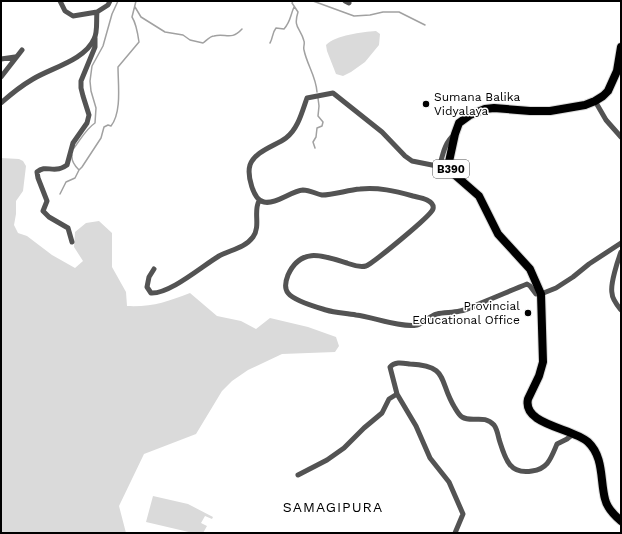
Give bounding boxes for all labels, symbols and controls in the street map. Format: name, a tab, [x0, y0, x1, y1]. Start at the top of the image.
place label: Sumana Balika Vidyalaya	[434, 90, 520, 118]
marker: Sumana Balika Vidyalaya	[421, 99, 431, 109]
road number: B390	[433, 160, 469, 178]
place label: Provincial Educational Office	[412, 299, 520, 327]
marker: Provincial Educational Office	[523, 308, 533, 318]
district label: SAMAGIPURA	[283, 499, 383, 515]

